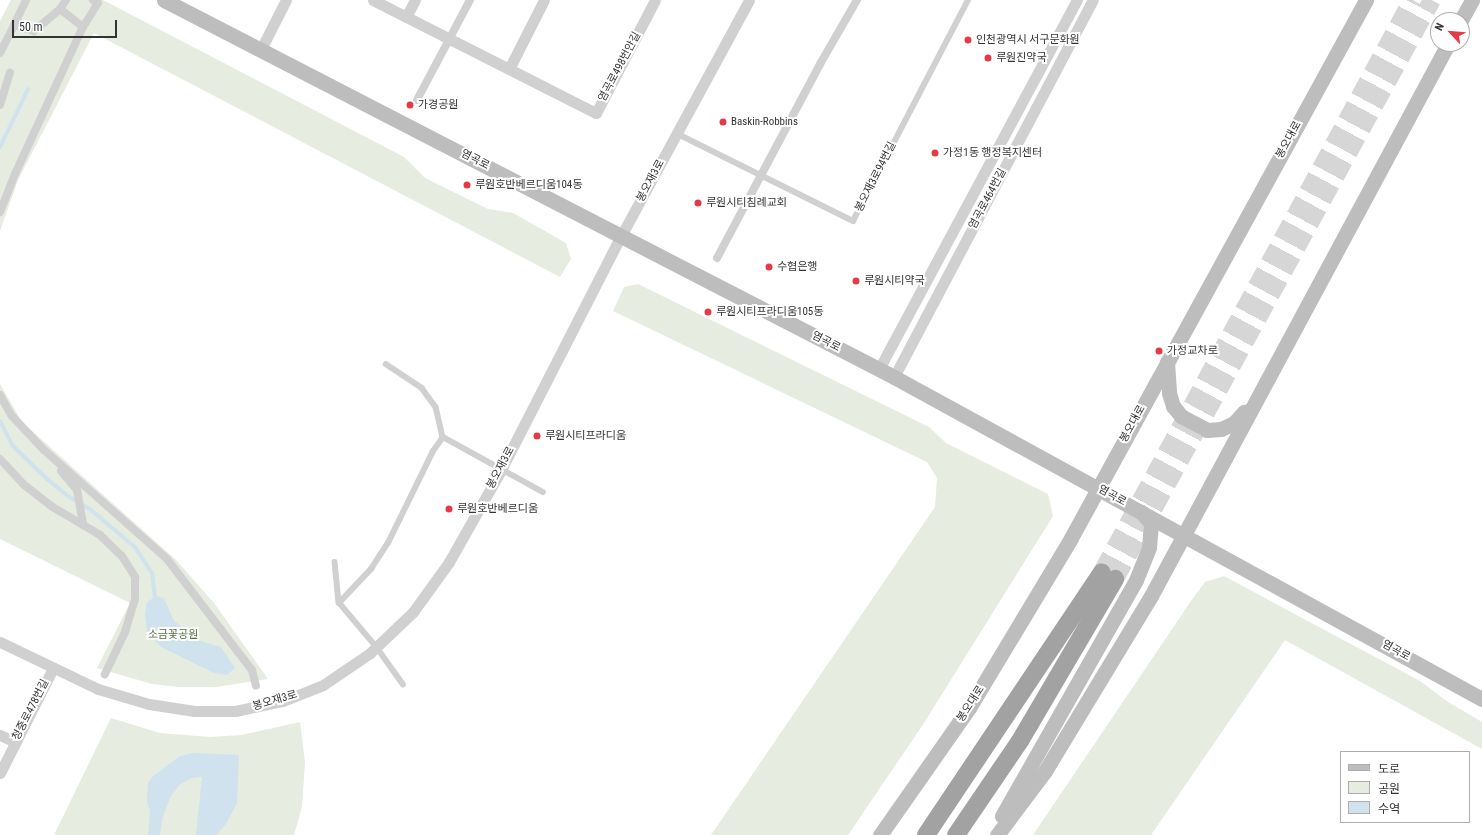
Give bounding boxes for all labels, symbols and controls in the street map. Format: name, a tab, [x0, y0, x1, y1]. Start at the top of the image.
scale bar	[14, 12, 119, 38]
north arrow	[1430, 12, 1470, 52]
text: 50 m	[19, 20, 43, 34]
text: N	[1432, 21, 1447, 33]
street label: 염곡로498번안길	[596, 30, 644, 104]
place label: 인천광역시 서구문화원	[976, 33, 1080, 47]
marker: 인천광역시 서구문화원	[963, 35, 973, 45]
place label: 루원진약국	[996, 51, 1047, 65]
marker: 루원진약국	[983, 53, 993, 63]
place label: 가경공원	[418, 98, 458, 112]
marker: 가경공원	[405, 100, 415, 110]
place label: Baskin-Robbins	[731, 115, 798, 129]
marker: Baskin-Robbins	[718, 117, 728, 127]
street label: 봉오대로	[1273, 119, 1305, 161]
street label: 봉오재3로94번길	[853, 140, 899, 214]
place label: 가정1동 행정복지센터	[943, 146, 1042, 160]
street label: 염곡로	[458, 147, 492, 173]
marker: 가정1동 행정복지센터	[930, 148, 940, 158]
street label: 봉오재3로	[634, 158, 668, 204]
street label: 염곡로464번길	[966, 166, 1010, 232]
place label: 루원호반베르디움104동	[475, 178, 582, 192]
marker: 루원호반베르디움104동	[462, 180, 472, 190]
place label: 루원시티침례교회	[706, 196, 787, 210]
marker: 루원시티침례교회	[693, 198, 703, 208]
place label: 수협은행	[777, 260, 817, 274]
marker: 수협은행	[764, 262, 774, 272]
place label: 루원시티약국	[864, 274, 925, 288]
marker: 루원시티약국	[851, 276, 861, 286]
place label: 루원시티프라디움105동	[716, 305, 823, 319]
marker: 루원시티프라디움105동	[703, 307, 713, 317]
street label: 염곡로	[809, 329, 843, 355]
place label: 가정교차로	[1167, 344, 1218, 358]
marker: 가정교차로	[1154, 346, 1164, 356]
street label: 봉오대로	[1117, 403, 1149, 445]
place label: 루원시티프라디움	[545, 429, 626, 443]
marker: 루원시티프라디움	[532, 431, 542, 441]
street label: 봉오재3로	[484, 445, 518, 491]
street label: 염곡로	[1096, 483, 1128, 509]
place label: 루원호반베르디움	[457, 502, 538, 516]
marker: 루원호반베르디움	[444, 504, 454, 514]
park label: 소금꽃공원	[148, 628, 198, 642]
street label: 염곡로	[1380, 638, 1412, 664]
street label: 청중로478번길	[10, 677, 52, 743]
street label: 봉오대로	[954, 683, 988, 725]
street label: 봉오재3로	[251, 688, 299, 714]
legend	[1340, 751, 1470, 823]
text: 도로	[1378, 762, 1400, 776]
text: 공원	[1378, 782, 1400, 796]
text: 수역	[1378, 802, 1400, 816]

